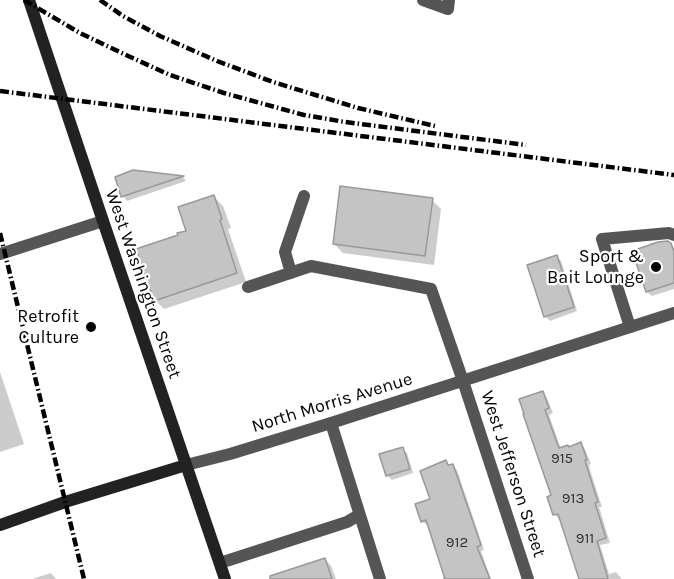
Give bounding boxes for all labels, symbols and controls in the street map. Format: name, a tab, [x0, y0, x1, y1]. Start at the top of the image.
street label: West Washington Street	[100, 187, 186, 381]
place label: Sport & Bait Lounge	[547, 246, 644, 288]
marker: Sport & Bait Lounge	[649, 260, 663, 274]
place label: Retrofit Culture	[17, 306, 79, 348]
marker: Retrofit Culture	[84, 320, 98, 334]
street label: North Morris Avenue	[249, 368, 415, 438]
street label: West Jefferson Street	[476, 388, 550, 560]
house number: 915	[551, 450, 573, 468]
house number: 913	[562, 490, 584, 508]
house number: 911	[576, 530, 594, 548]
house number: 912	[446, 534, 468, 552]

